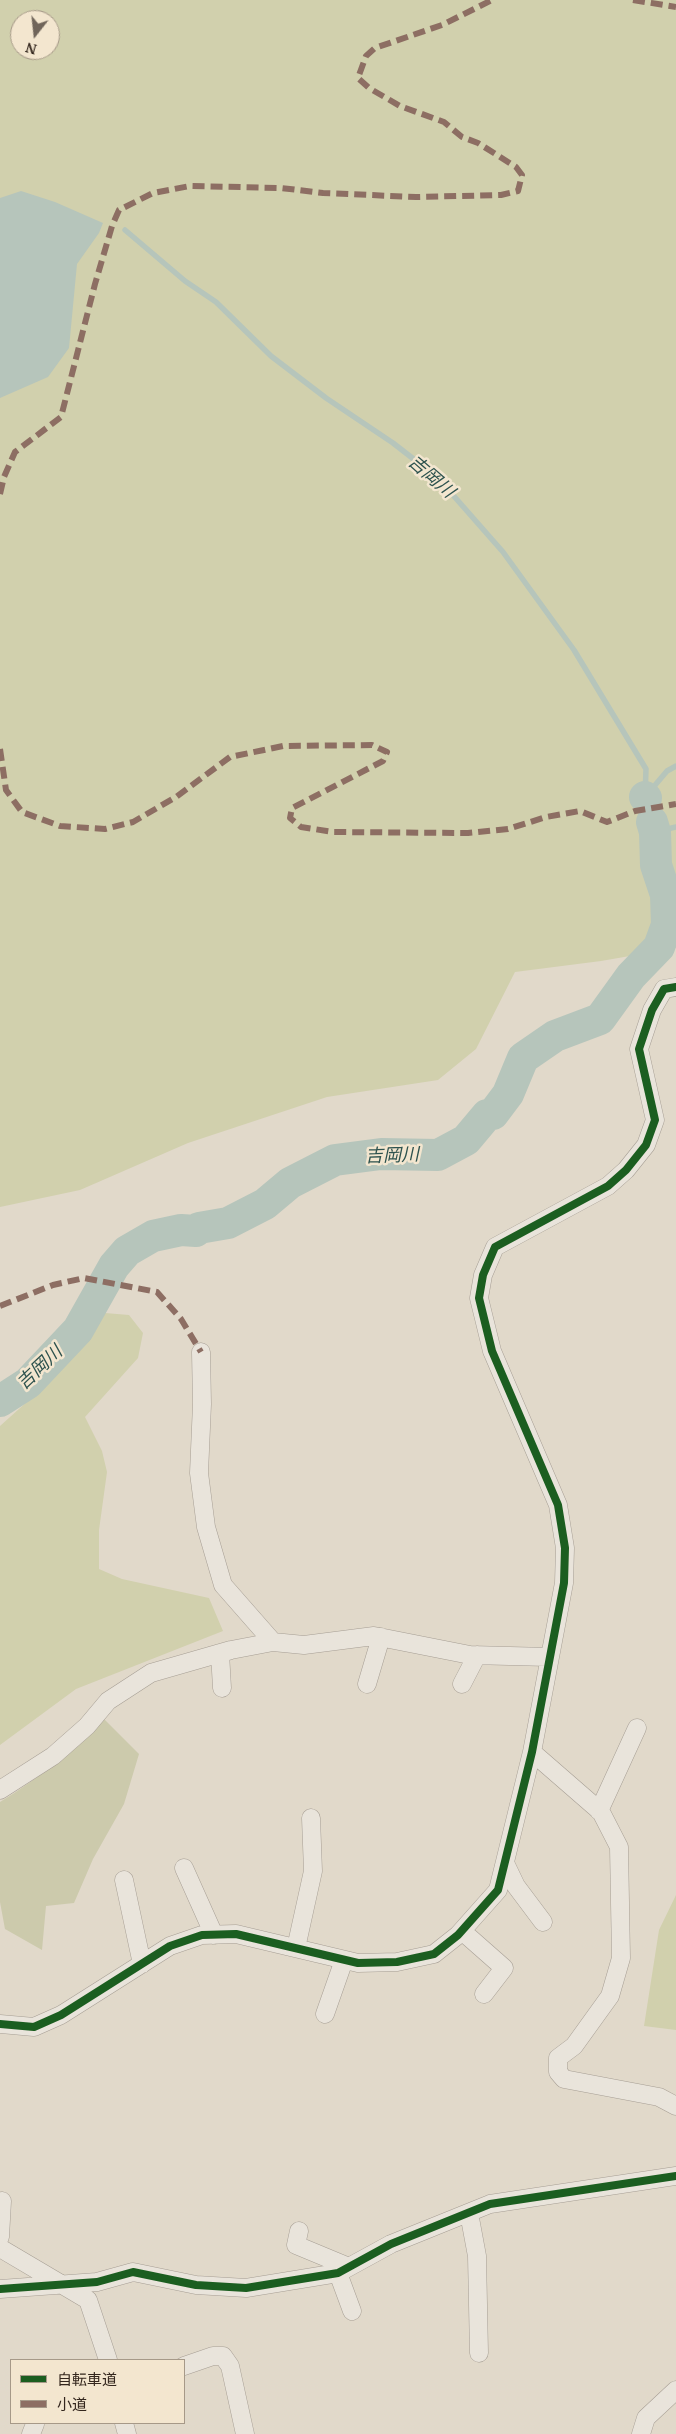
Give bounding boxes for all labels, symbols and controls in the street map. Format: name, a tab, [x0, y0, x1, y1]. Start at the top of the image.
north arrow	[10, 10, 60, 60]
text: N	[23, 38, 39, 60]
water label: 吉岡川	[404, 451, 458, 503]
water label: 吉岡川	[365, 1144, 419, 1168]
water label: 吉岡川	[13, 1342, 67, 1394]
legend	[10, 2359, 185, 2424]
text: 自転車道	[57, 2369, 117, 2389]
text: 小道	[57, 2394, 87, 2414]

